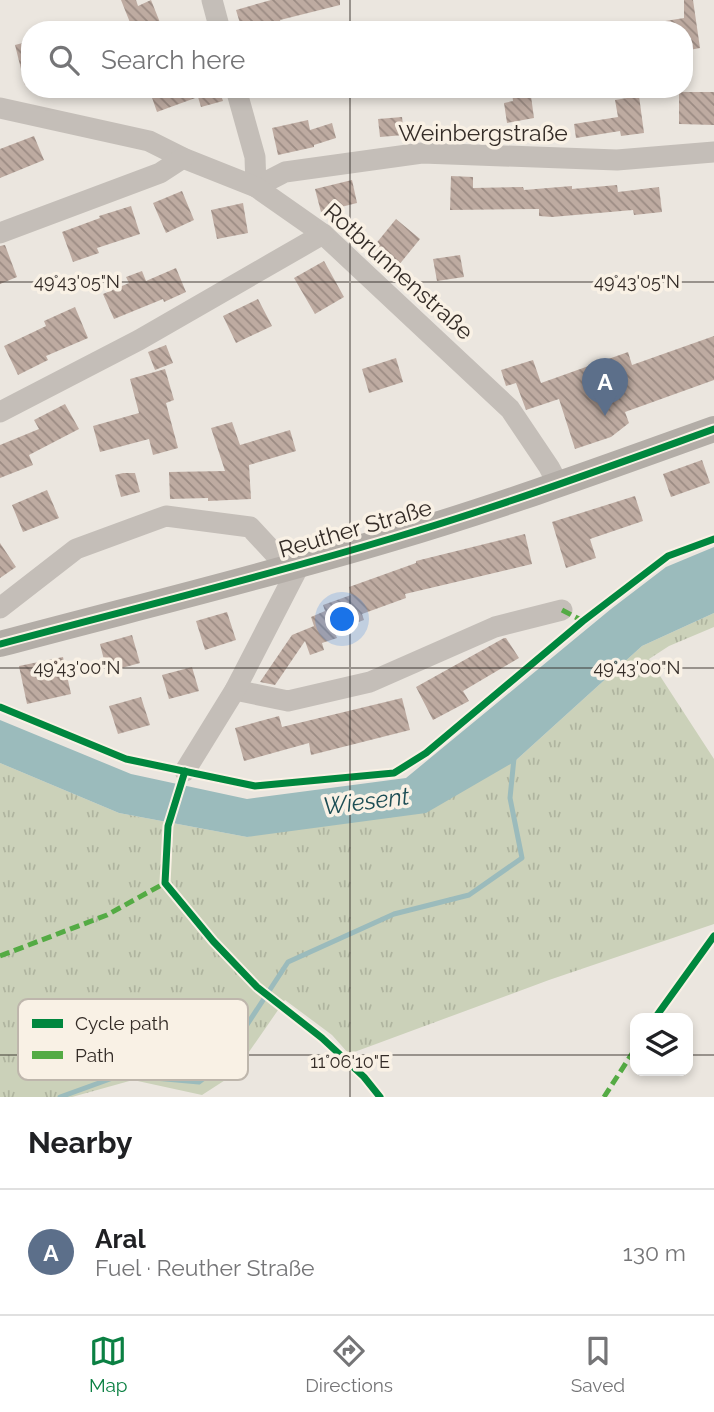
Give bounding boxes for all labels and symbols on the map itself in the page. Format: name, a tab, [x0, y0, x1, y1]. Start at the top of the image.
street label: Weinbergstraße	[398, 119, 568, 146]
street label: Rotbrunnenstraße	[319, 197, 479, 345]
text: 49°43'05"N	[34, 271, 120, 292]
text: 49°43'05"N	[594, 271, 680, 292]
pin: A	[582, 358, 628, 416]
street label: Reuther Straße	[275, 493, 435, 563]
your location	[325, 602, 359, 636]
text: 49°43'00"N	[34, 657, 120, 678]
text: 49°43'00"N	[594, 657, 680, 678]
water label: Wiesent	[321, 781, 411, 821]
legend	[18, 999, 248, 1080]
text: Cycle path	[75, 1012, 169, 1034]
text: Path	[75, 1044, 114, 1066]
text: 11°06'10"E	[310, 1051, 390, 1072]

